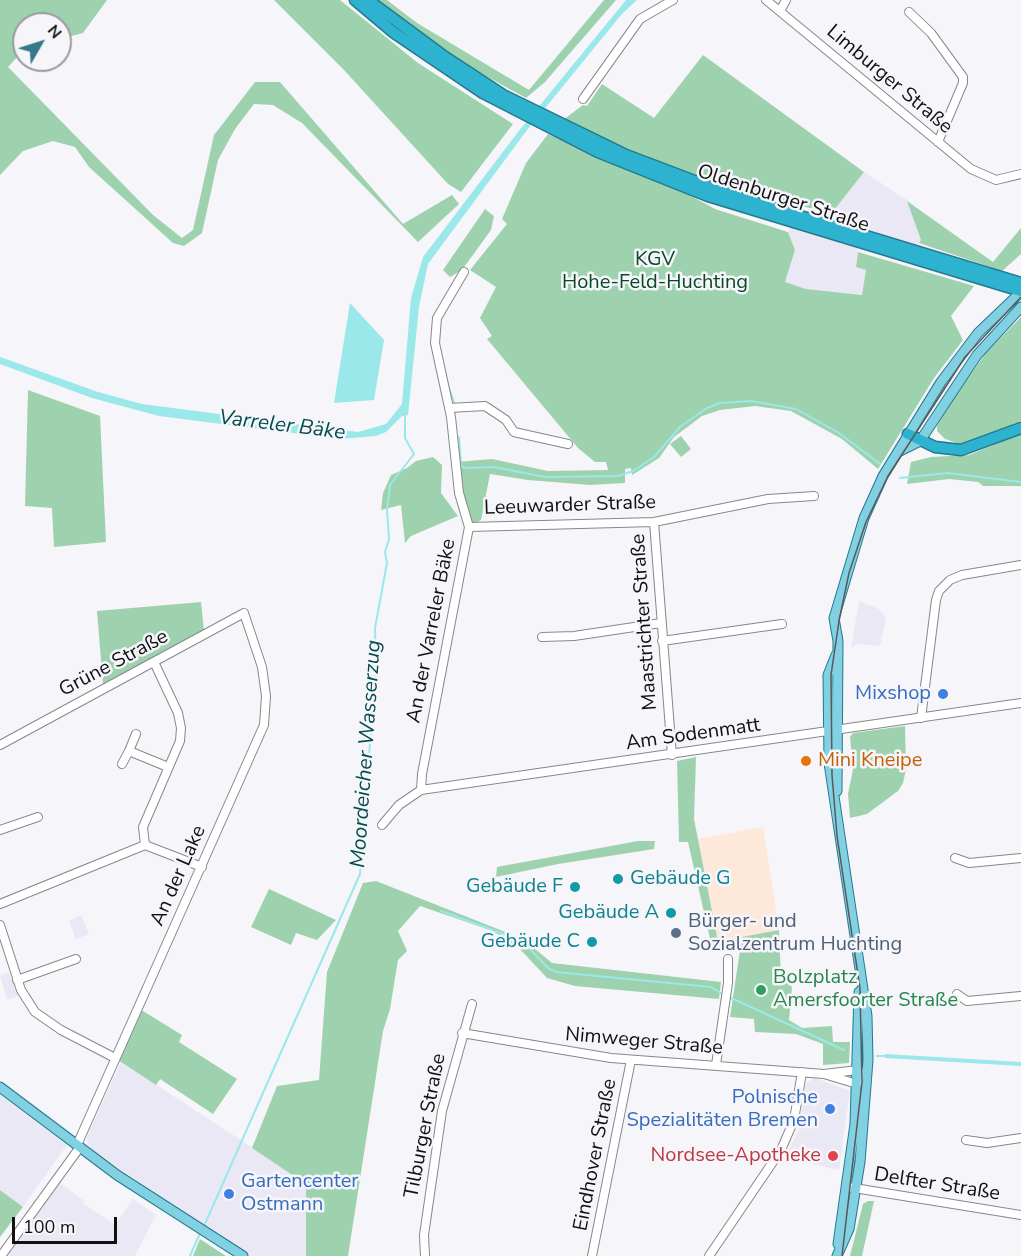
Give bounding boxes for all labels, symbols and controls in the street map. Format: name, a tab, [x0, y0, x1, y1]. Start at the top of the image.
north arrow	[12, 12, 72, 72]
text: N	[42, 20, 67, 44]
street label: Limburger Straße	[821, 20, 957, 140]
street label: Oldenburger Straße	[694, 160, 872, 238]
park label: KGV Hohe-Feld-Huchting	[562, 248, 748, 295]
water label: Varreler Bäke	[217, 406, 347, 446]
street label: Leeuwarder Straße	[484, 491, 656, 521]
street label: Maastrichter Straße	[627, 533, 663, 711]
street label: An der Varreler Bäke	[402, 537, 462, 725]
street label: Grüne Straße	[55, 625, 173, 703]
water label: Moordeicher Wasserzug	[346, 639, 388, 869]
place label: Mixshop	[855, 682, 931, 706]
marker: Mixshop	[936, 687, 950, 701]
street label: Am Sodenmatt	[624, 714, 762, 756]
place label: Mini Kneipe	[818, 749, 922, 773]
marker: Mini Kneipe	[799, 754, 813, 768]
street label: An der Lake	[146, 822, 212, 930]
place label: Gebäude G	[630, 867, 731, 891]
marker: Gebäude G	[611, 872, 625, 886]
place label: Gebäude F	[466, 875, 563, 899]
marker: Gebäude F	[568, 880, 582, 894]
place label: Gebäude A	[558, 901, 659, 925]
marker: Gebäude A	[664, 906, 678, 920]
place label: Bürger- und Sozialzentrum Huchting	[688, 910, 902, 957]
marker: Bürger- und Sozialzentrum Huchting	[669, 926, 683, 940]
place label: Gebäude C	[480, 930, 580, 954]
marker: Gebäude C	[585, 935, 599, 949]
place label: Bolzplatz Amersfoorter Straße	[773, 966, 958, 1013]
marker: Bolzplatz Amersfoorter Straße	[754, 983, 768, 997]
street label: Nimweger Straße	[564, 1023, 724, 1061]
street label: Tilburger Straße	[400, 1052, 452, 1200]
street label: Eindhover Straße	[569, 1077, 623, 1233]
place label: Polnische Spezialitäten Bremen	[626, 1086, 818, 1133]
marker: Polnische Spezialitäten Bremen	[823, 1102, 837, 1116]
place label: Nordsee-Apotheke	[651, 1144, 821, 1168]
marker: Nordsee-Apotheke	[826, 1149, 840, 1163]
street label: Delfter Straße	[872, 1163, 1002, 1207]
place label: Gartencenter Ostmann	[241, 1170, 358, 1217]
marker: Gartencenter Ostmann	[222, 1187, 236, 1201]
scale bar	[15, 1205, 120, 1243]
text: 100 m	[23, 1215, 75, 1239]

